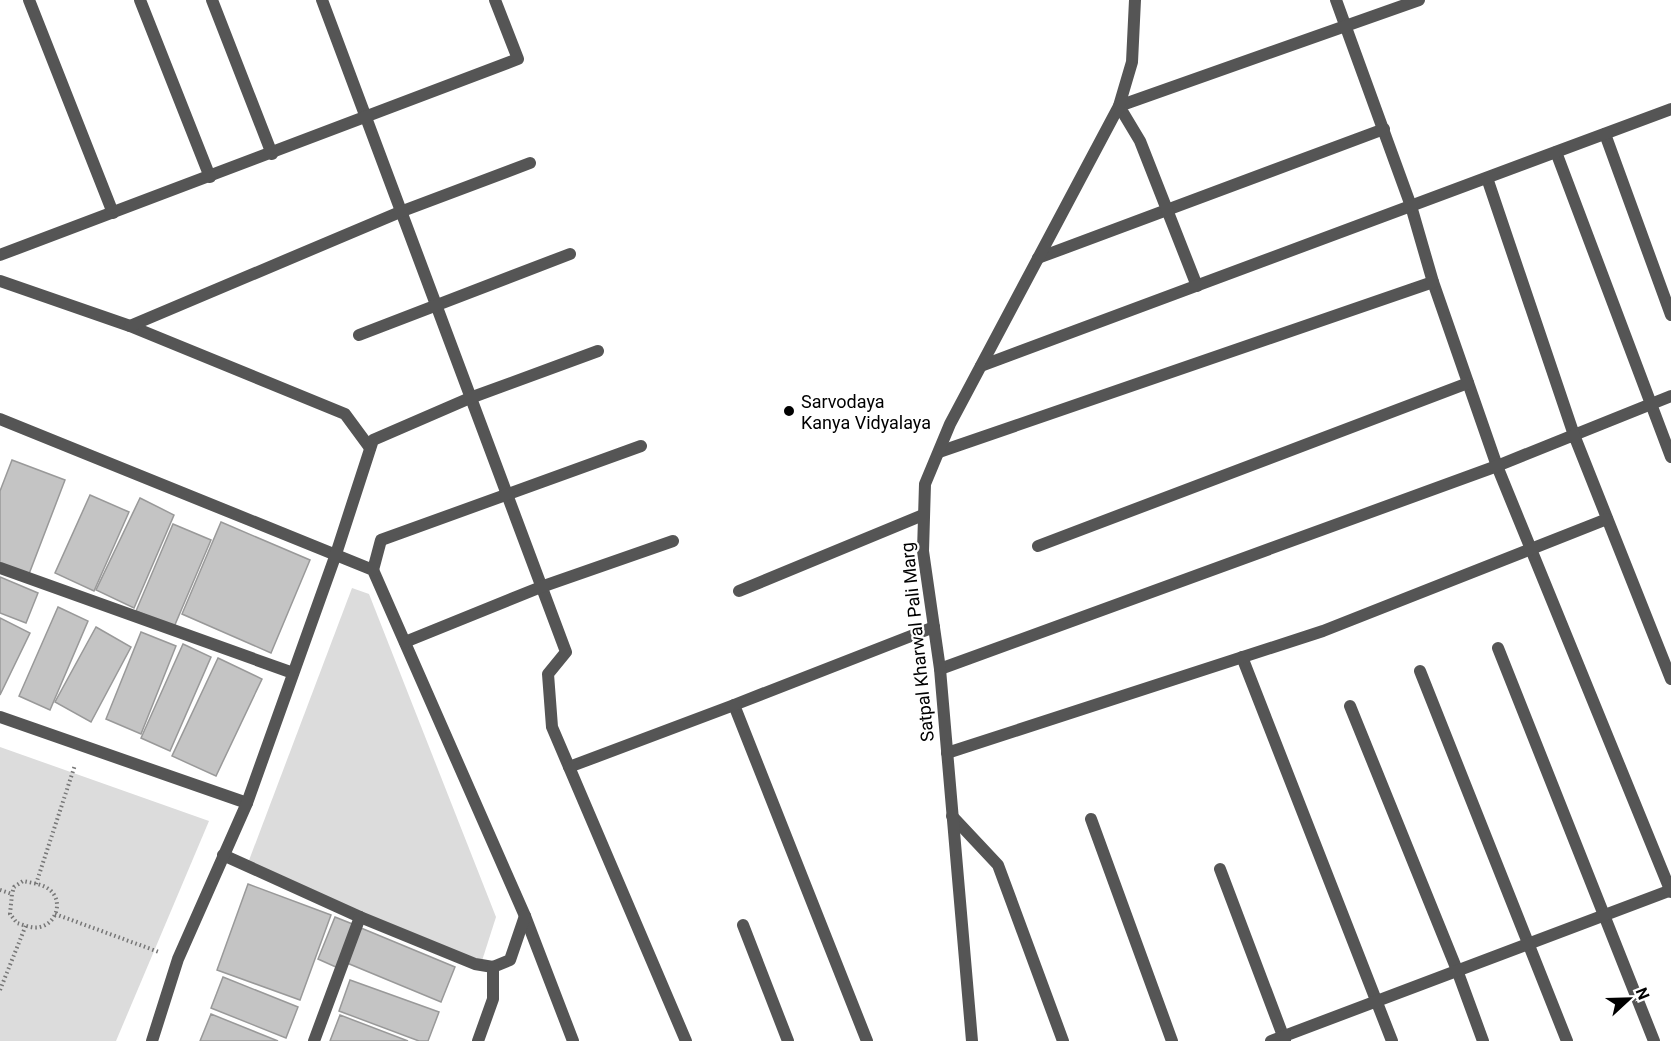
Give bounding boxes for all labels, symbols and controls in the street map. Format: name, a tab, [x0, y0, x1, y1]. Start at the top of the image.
place label: Sarvodaya Kanya Vidyalaya	[801, 391, 931, 433]
marker: Sarvodaya Kanya Vidyalaya	[782, 404, 796, 418]
street label: Satpal Kharwal Pali Marg	[896, 541, 938, 743]
north arrow	[1599, 969, 1659, 1029]
text: N	[1632, 985, 1653, 1002]

